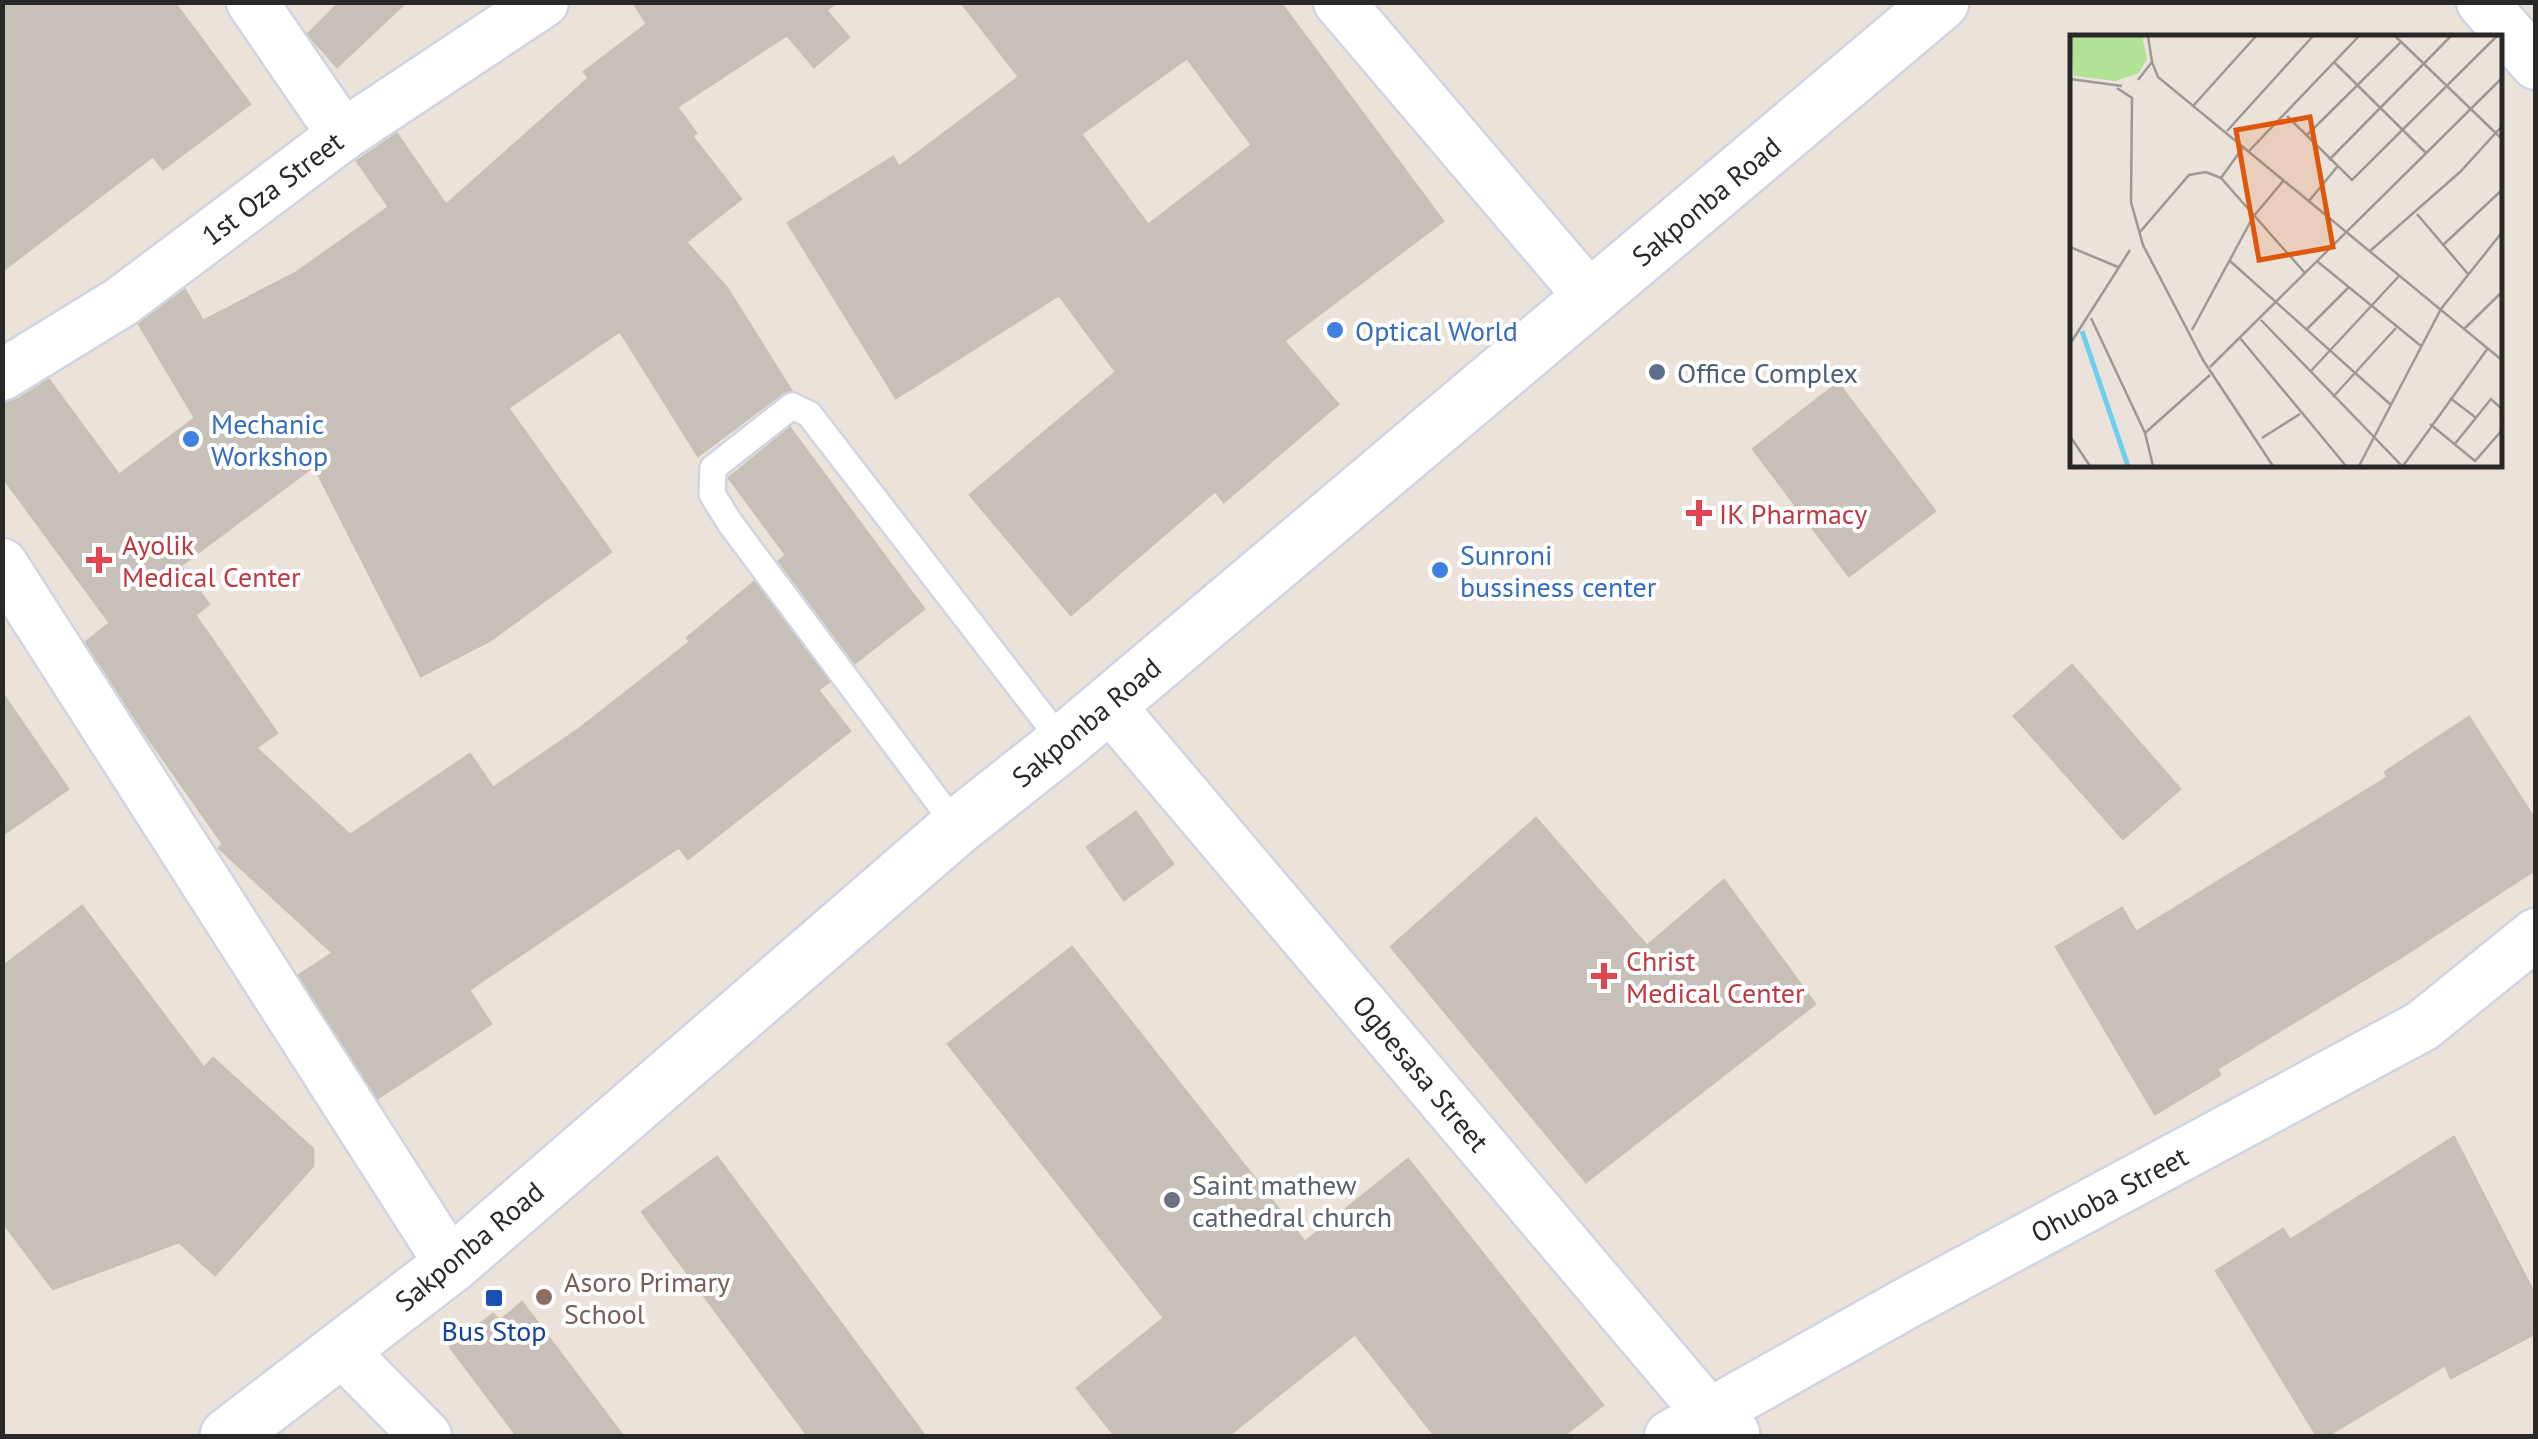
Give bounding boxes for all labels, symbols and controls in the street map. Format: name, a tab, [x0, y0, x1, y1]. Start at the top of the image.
inset map	[2070, 35, 2503, 468]
street label: 1st Oza Street	[194, 122, 351, 253]
street label: Sakponba Road	[1624, 128, 1788, 274]
place label: Optical World	[1355, 312, 1518, 349]
marker: Optical World	[1324, 319, 1346, 341]
place label: Office Complex	[1677, 354, 1858, 391]
marker: Office Complex	[1646, 361, 1668, 383]
place label: Mechanic Workshop	[211, 405, 328, 474]
marker: Mechanic Workshop	[180, 428, 202, 450]
place label: IK Pharmacy	[1719, 495, 1867, 532]
marker: IK Pharmacy	[1688, 502, 1710, 524]
place label: Ayolik Medical Center	[122, 526, 301, 595]
place label: Sunroni bussiness center	[1460, 536, 1657, 605]
marker: Ayolik Medical Center	[86, 547, 112, 573]
marker: Sunroni bussiness center	[1429, 559, 1451, 581]
street label: Sakponba Road	[1004, 649, 1168, 795]
place label: Christ Medical Center	[1626, 942, 1805, 1011]
marker: Christ Medical Center	[1591, 963, 1617, 989]
street label: Ogbesasa Street	[1345, 987, 1498, 1160]
street label: Ohuoba Street	[2024, 1137, 2194, 1251]
place label: Saint mathew cathedral church	[1192, 1166, 1392, 1235]
street label: Sakponba Road	[387, 1173, 551, 1319]
marker: Saint mathew cathedral church	[1161, 1189, 1183, 1211]
place label: Asoro Primary School	[564, 1263, 730, 1332]
marker: Asoro Primary School	[533, 1286, 555, 1308]
marker: Bus Stop	[483, 1287, 505, 1309]
place label: Bus Stop	[442, 1312, 546, 1349]

